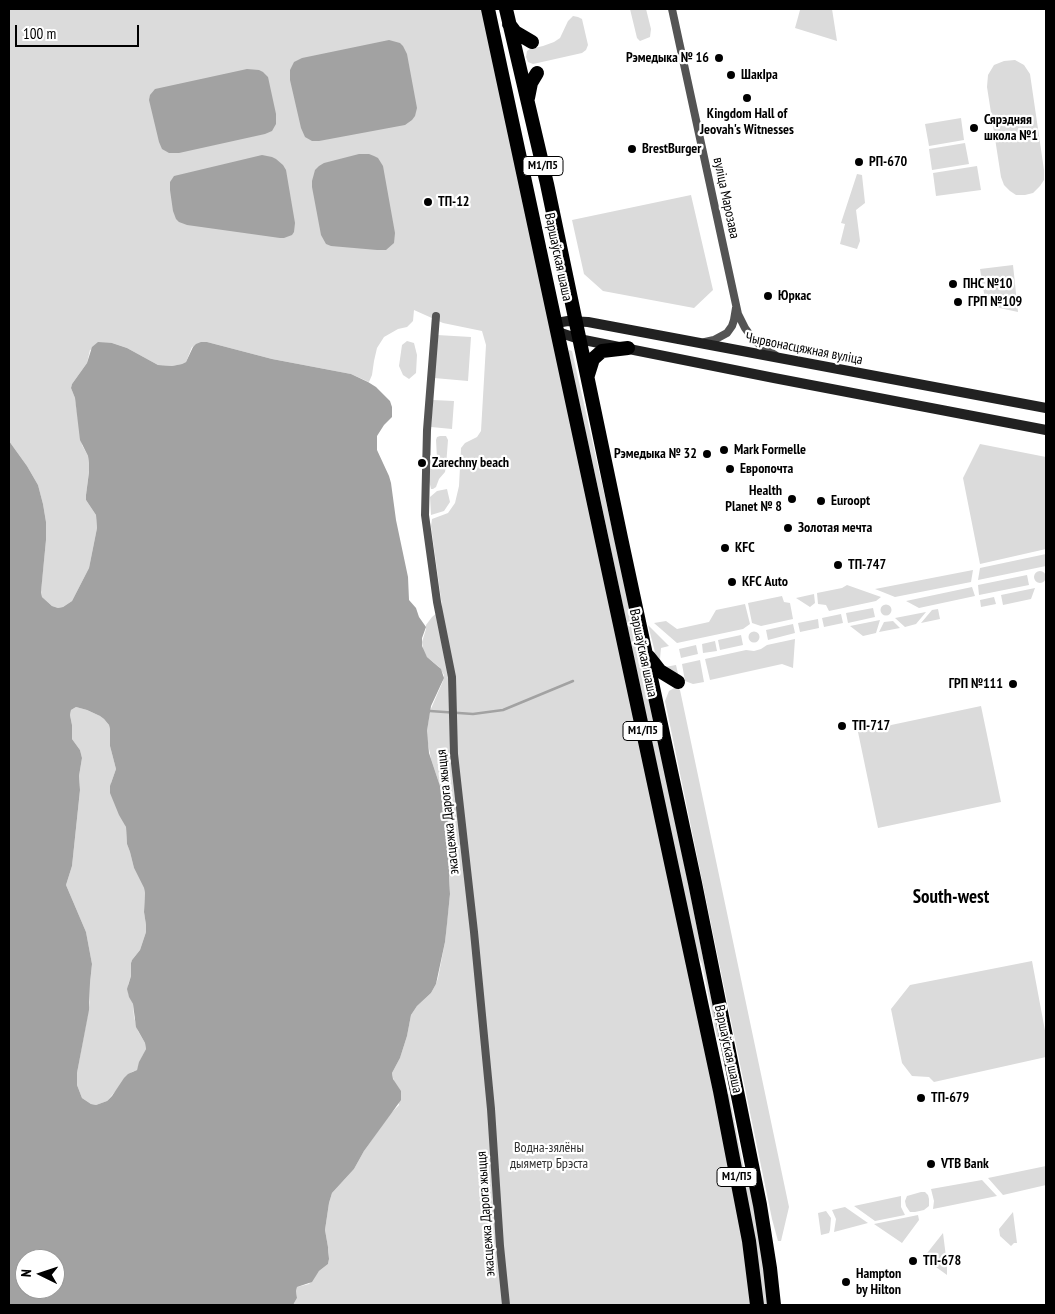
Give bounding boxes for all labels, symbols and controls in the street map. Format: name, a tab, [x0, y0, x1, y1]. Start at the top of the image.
scale bar	[18, 15, 141, 47]
text: 100 m	[23, 24, 56, 43]
place label: Рэмедыка № 16	[626, 50, 709, 66]
marker: Рэмедыка № 16	[713, 52, 725, 64]
place label: ШакІра	[741, 67, 778, 83]
marker: ШакІра	[725, 69, 737, 81]
marker: Kingdom Hall of Jeovah's Witnesses	[741, 92, 753, 104]
place label: Kingdom Hall of Jeovah's Witnesses	[700, 106, 794, 138]
place label: Сярэдняя школа №1	[984, 112, 1038, 144]
marker: Сярэдняя школа №1	[968, 122, 980, 134]
place label: BrestBurger	[642, 141, 701, 157]
marker: BrestBurger	[626, 143, 638, 155]
place label: РП-670	[869, 154, 907, 170]
street label: вуліца Марозава	[709, 156, 743, 240]
marker: РП-670	[853, 156, 865, 168]
road number: М1/П5	[523, 157, 563, 176]
place label: ТП-12	[438, 194, 470, 210]
marker: ТП-12	[422, 196, 434, 208]
street label: Варшаўская шаша	[540, 211, 576, 303]
place label: ПНС №10	[963, 276, 1012, 292]
marker: ПНС №10	[947, 278, 959, 290]
place label: Юркас	[778, 288, 811, 304]
marker: Юркас	[762, 290, 774, 302]
place label: ГРП №109	[968, 294, 1022, 310]
marker: ГРП №109	[952, 296, 964, 308]
street label: Чырвонасцяжная вуліца	[744, 329, 864, 369]
place label: Mark Formelle	[734, 442, 806, 458]
marker: Mark Formelle	[718, 444, 730, 456]
place label: Рэмедыка № 32	[614, 446, 697, 462]
marker: Рэмедыка № 32	[701, 448, 713, 460]
place label: Zarechny beach	[432, 455, 509, 471]
marker: Zarechny beach	[416, 457, 428, 469]
place label: Европочта	[740, 461, 793, 477]
marker: Европочта	[724, 463, 736, 475]
place label: Health Planet № 8	[725, 483, 782, 516]
marker: Health Planet № 8	[786, 493, 798, 505]
place label: Euroopt	[831, 493, 870, 509]
marker: Euroopt	[815, 495, 827, 507]
place label: Золотая мечта	[798, 520, 872, 536]
marker: Золотая мечта	[782, 522, 794, 534]
place label: KFC	[735, 540, 755, 556]
marker: KFC	[719, 542, 731, 554]
place label: ТП-747	[848, 557, 886, 573]
marker: ТП-747	[832, 559, 844, 571]
place label: KFC Auto	[742, 574, 788, 590]
marker: KFC Auto	[726, 576, 738, 588]
street label: Варшаўская шаша	[625, 607, 661, 699]
place label: ГРП №111	[949, 676, 1003, 692]
marker: ГРП №111	[1007, 678, 1019, 690]
place label: ТП-717	[852, 718, 890, 734]
marker: ТП-717	[836, 720, 848, 732]
road number: М1/П5	[623, 721, 663, 740]
street label: экасцежка Дарога жыцця	[433, 749, 463, 875]
district label: South-west	[913, 887, 989, 909]
street label: Варшаўская шаша	[710, 1003, 746, 1095]
place label: ТП-679	[931, 1090, 969, 1106]
marker: ТП-679	[915, 1092, 927, 1104]
park label: Водна-зялёны дыяметр Брэста	[510, 1140, 588, 1172]
street label: экасцежка Дарога жыцця	[473, 1151, 499, 1277]
place label: VTB Bank	[941, 1156, 989, 1172]
marker: VTB Bank	[925, 1158, 937, 1170]
road number: М1/П5	[717, 1168, 757, 1186]
north arrow	[15, 1249, 65, 1299]
place label: ТП-678	[923, 1253, 961, 1269]
marker: ТП-678	[907, 1255, 919, 1267]
place label: Hampton by Hilton	[856, 1266, 901, 1298]
text: N	[17, 1269, 35, 1277]
marker: Hampton by Hilton	[840, 1276, 852, 1288]

